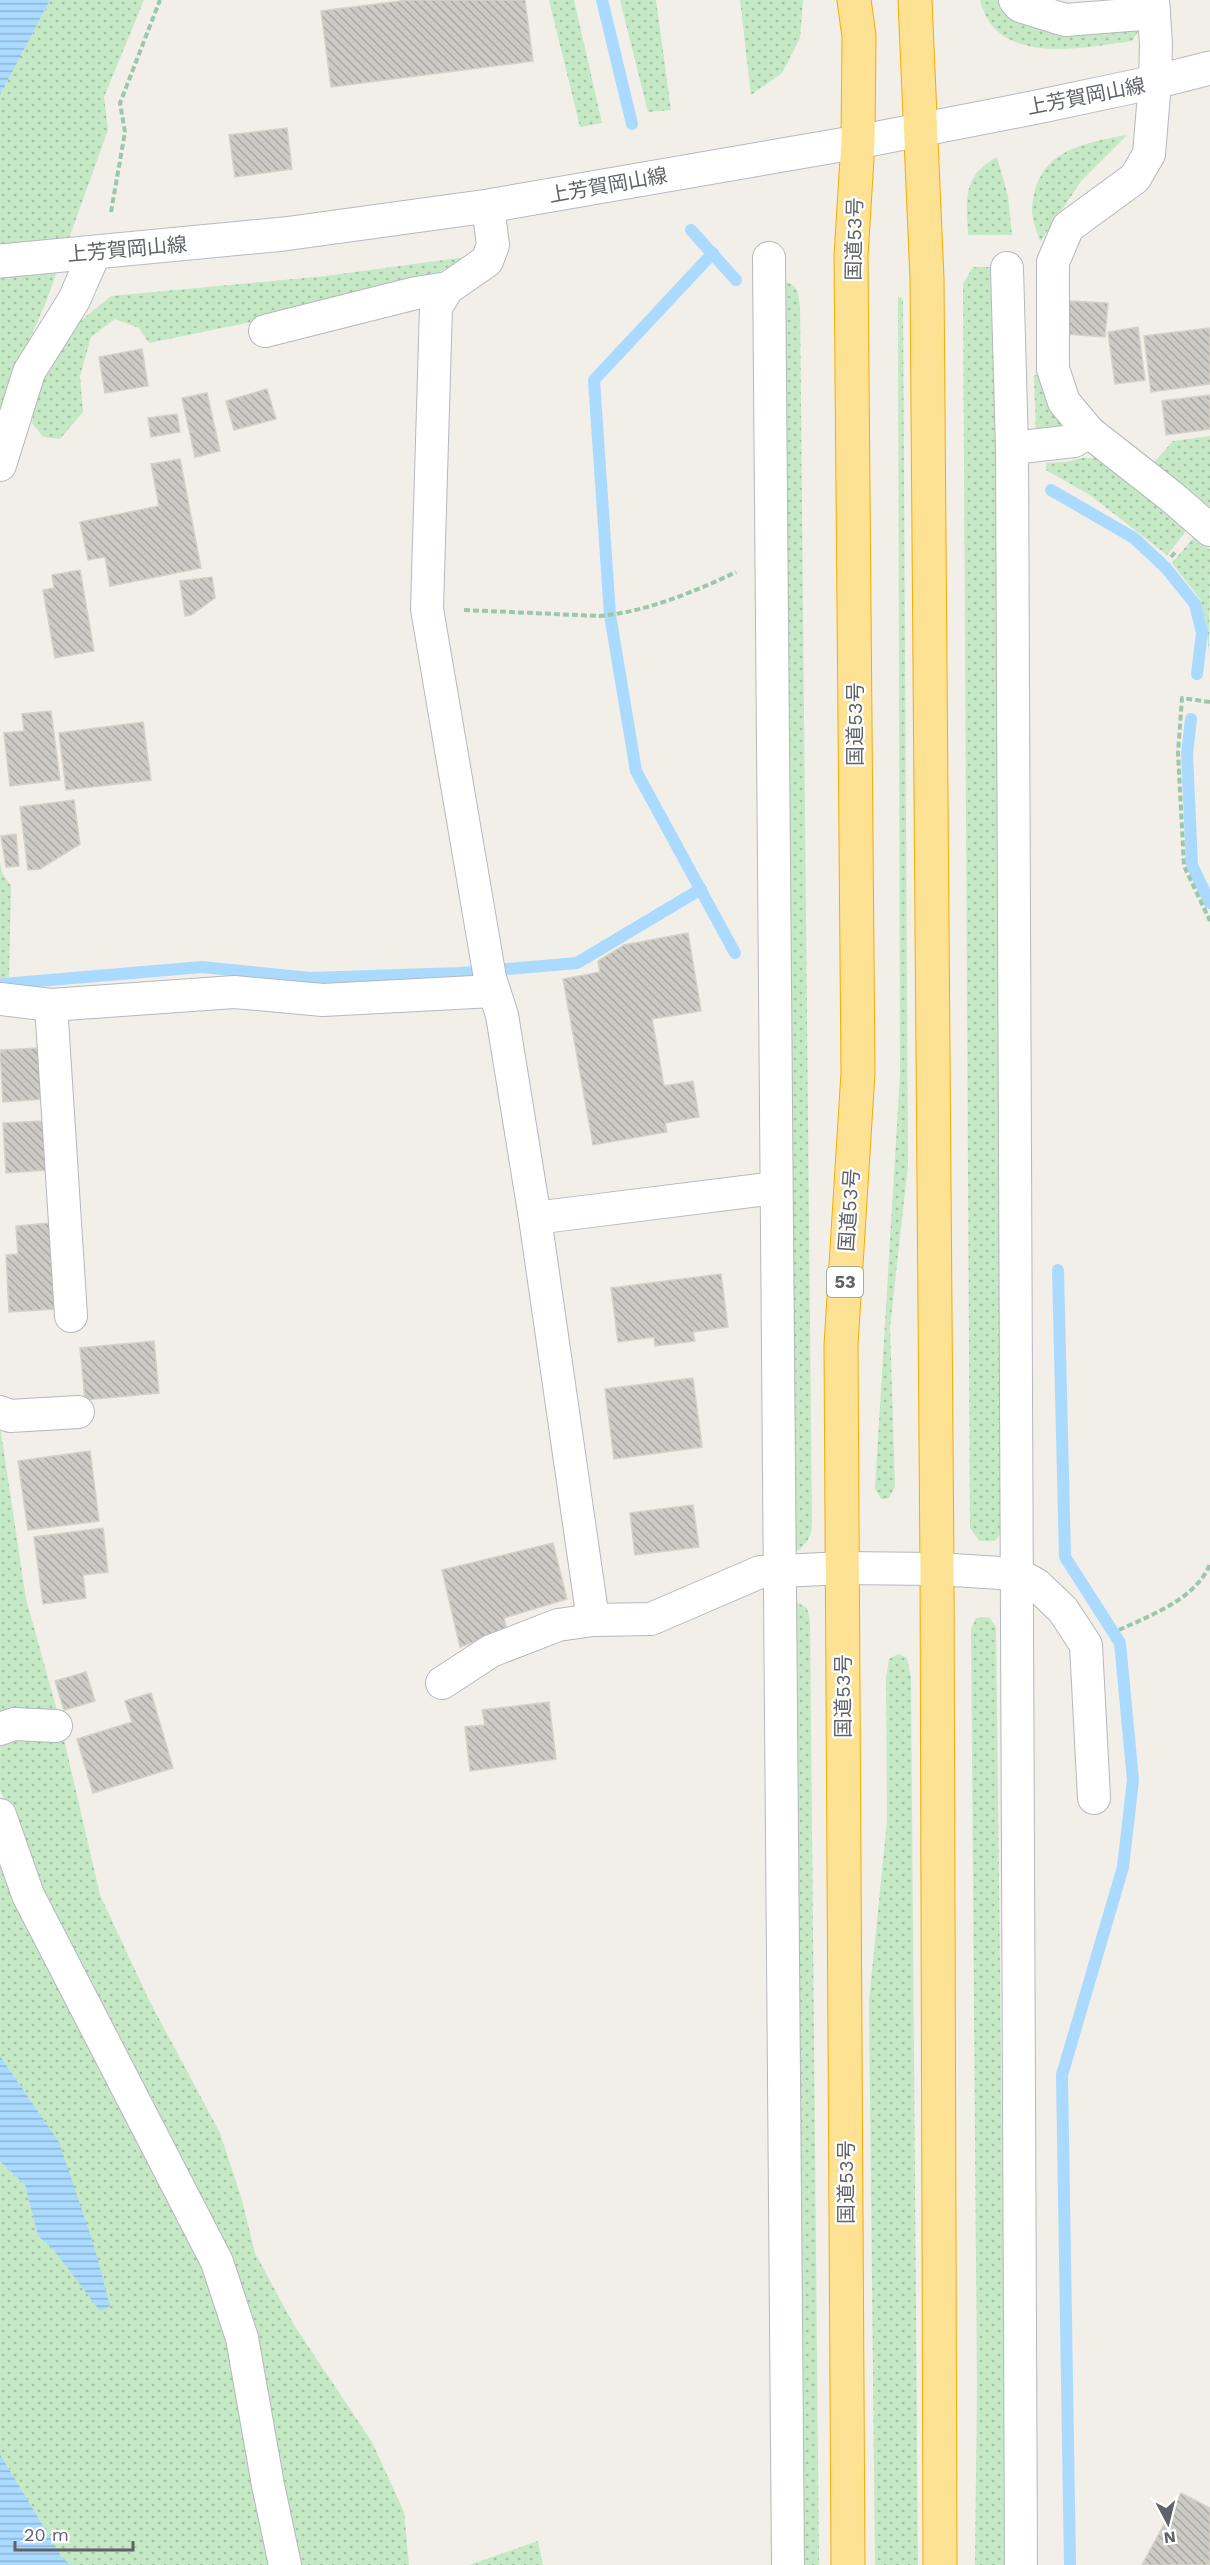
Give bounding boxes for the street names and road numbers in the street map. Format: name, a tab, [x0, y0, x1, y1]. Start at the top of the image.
street label: 上芳賀岡山線	[1025, 73, 1147, 119]
street label: 上芳賀岡山線	[547, 163, 669, 207]
street label: 国道53号	[841, 197, 867, 281]
street label: 上芳賀岡山線	[66, 232, 188, 266]
street label: 国道53号	[843, 682, 867, 766]
street label: 国道53号	[834, 1168, 864, 1252]
road number: 53	[827, 1267, 863, 1297]
street label: 国道53号	[831, 1654, 855, 1738]
street label: 国道53号	[834, 2140, 858, 2224]

